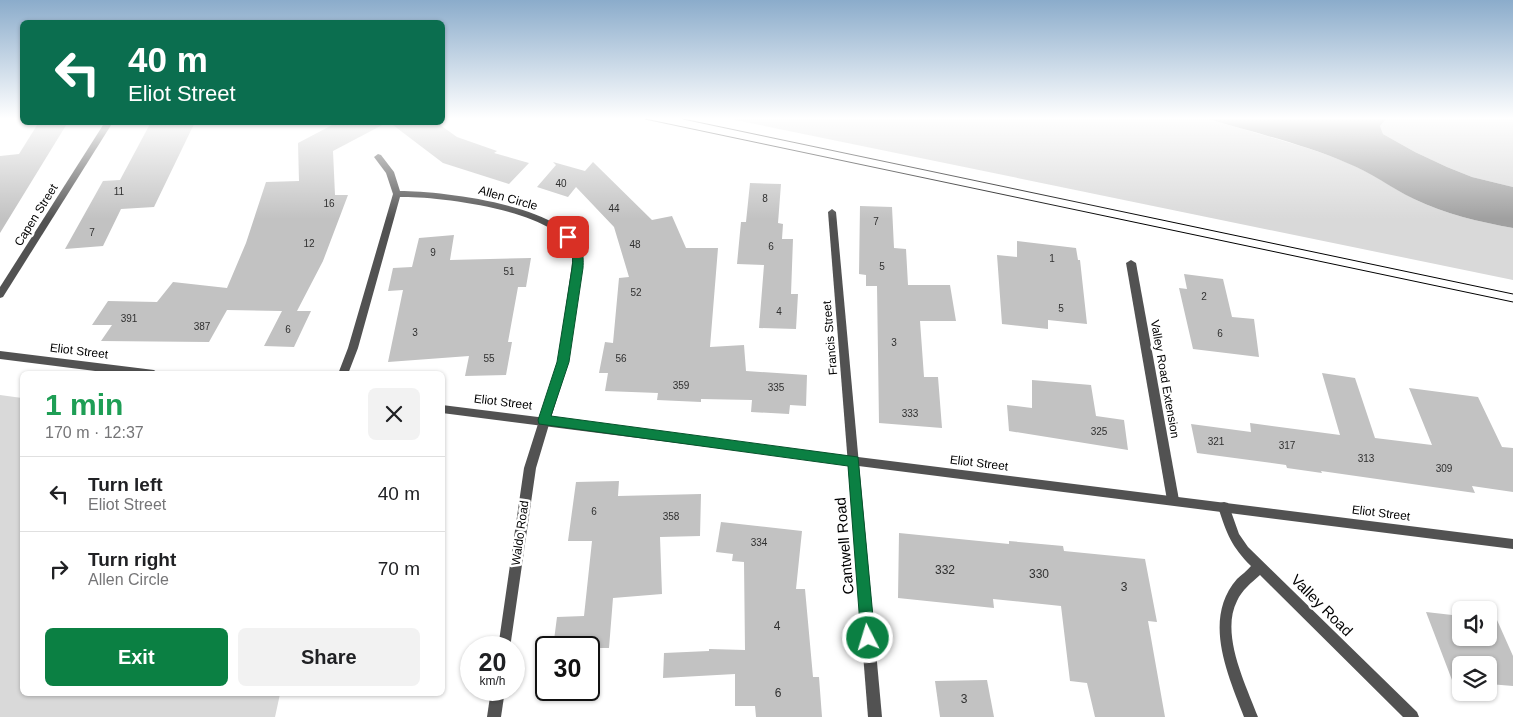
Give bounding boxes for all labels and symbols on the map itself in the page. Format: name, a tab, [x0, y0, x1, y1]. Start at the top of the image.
house number: 40	[555, 178, 567, 189]
street label: Capen Street	[11, 181, 61, 249]
street label: Allen Circle	[477, 183, 539, 213]
house number: 11	[114, 186, 125, 197]
house number: 8	[762, 193, 768, 204]
house number: 16	[323, 198, 335, 209]
house number: 44	[608, 203, 620, 214]
pin	[547, 216, 589, 258]
house number: 7	[873, 216, 879, 227]
house number: 7	[89, 227, 95, 238]
house number: 12	[303, 238, 315, 249]
house number: 48	[629, 239, 641, 250]
house number: 6	[768, 241, 774, 252]
house number: 9	[430, 247, 436, 258]
house number: 1	[1049, 253, 1055, 264]
house number: 5	[879, 261, 885, 272]
house number: 51	[503, 266, 515, 277]
house number: 52	[630, 287, 642, 298]
house number: 2	[1201, 291, 1207, 302]
street label: Francis Street	[820, 300, 840, 376]
house number: 5	[1058, 303, 1064, 314]
house number: 4	[776, 306, 782, 317]
house number: 391	[121, 313, 138, 324]
street label: Valley Road Extension	[1148, 319, 1182, 439]
house number: 387	[194, 321, 211, 332]
house number: 6	[285, 324, 291, 335]
house number: 3	[412, 327, 418, 338]
house number: 6	[1217, 328, 1223, 339]
house number: 3	[891, 337, 897, 348]
street label: Eliot Street	[49, 340, 110, 362]
house number: 55	[483, 353, 495, 364]
house number: 56	[615, 353, 627, 364]
house number: 359	[673, 380, 690, 391]
house number: 335	[768, 382, 785, 393]
street label: Eliot Street	[473, 391, 534, 413]
house number: 333	[902, 408, 919, 419]
house number: 325	[1091, 426, 1108, 437]
house number: 321	[1208, 436, 1225, 447]
house number: 317	[1279, 440, 1296, 451]
street label: Eliot Street	[949, 452, 1010, 474]
house number: 313	[1358, 453, 1375, 464]
house number: 309	[1436, 463, 1453, 474]
street label: Cantwell Road	[831, 497, 857, 595]
street label: Waldo Road	[509, 500, 531, 566]
street label: Eliot Street	[1351, 502, 1412, 524]
house number: 6	[591, 506, 597, 517]
house number: 358	[663, 511, 680, 522]
house number: 334	[751, 537, 768, 548]
house number: 332	[935, 563, 955, 577]
house number: 330	[1029, 567, 1049, 581]
street label: Valley Road	[1288, 571, 1356, 639]
house number: 3	[1121, 580, 1128, 594]
position arrow	[841, 611, 893, 663]
house number: 4	[774, 619, 781, 633]
speed limit sign: 30	[535, 636, 600, 701]
house number: 6	[775, 686, 782, 700]
house number: 3	[961, 692, 968, 706]

